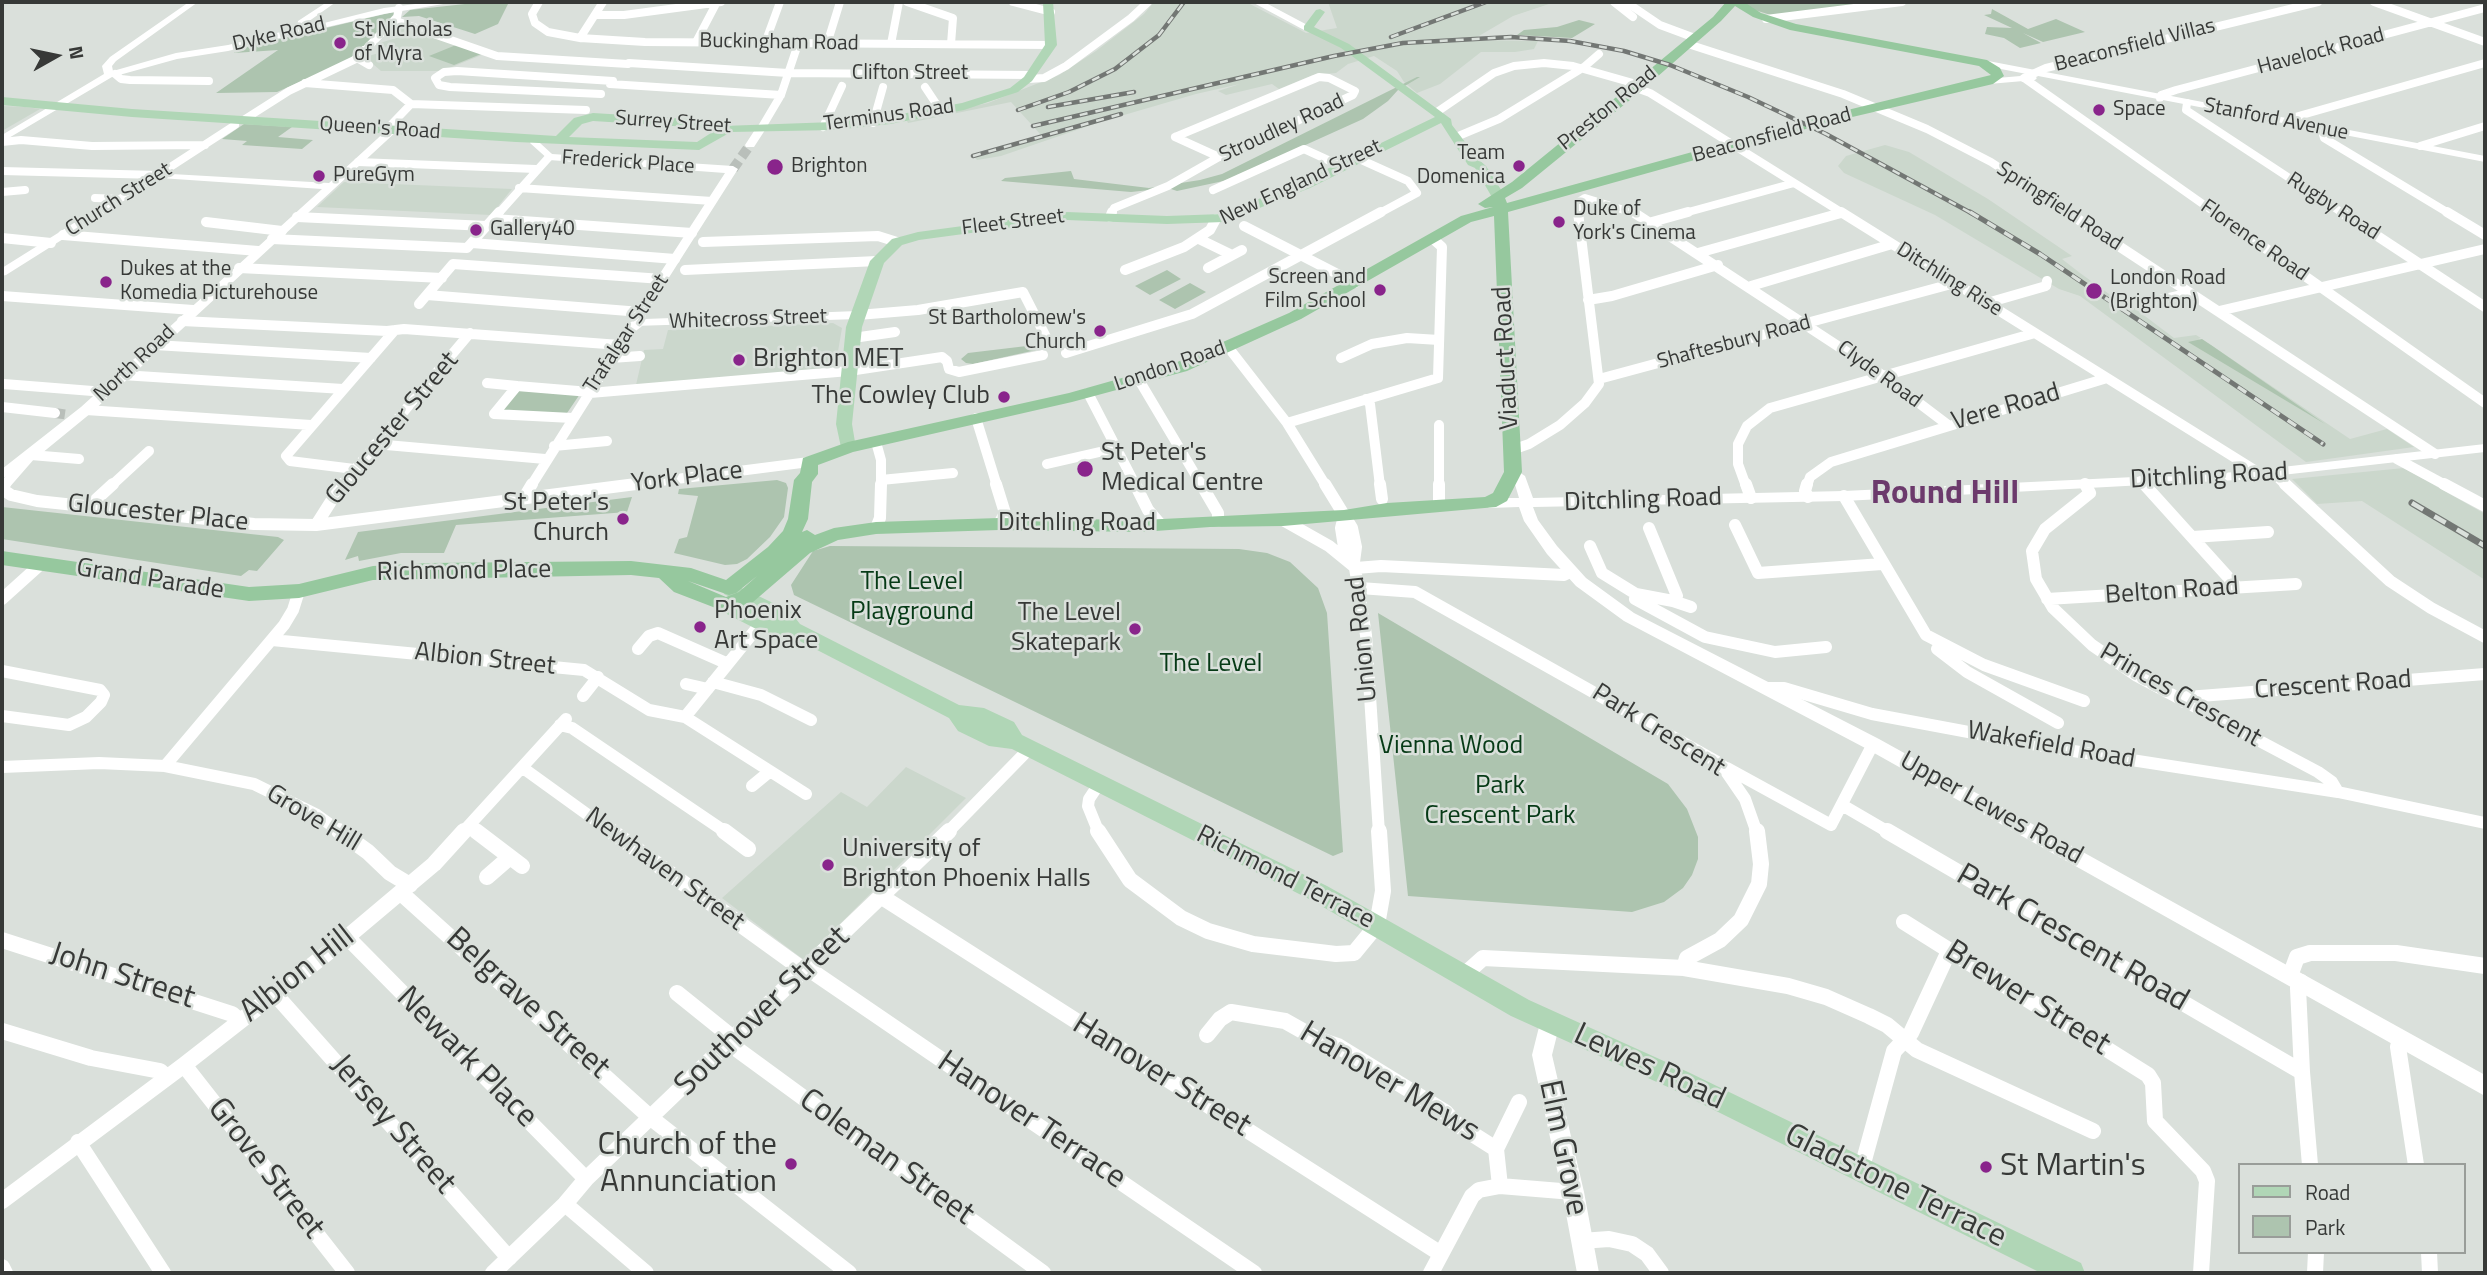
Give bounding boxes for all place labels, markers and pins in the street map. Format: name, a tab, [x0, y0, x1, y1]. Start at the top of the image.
place label: St Nicholas of Myra	[354, 18, 453, 68]
marker: St Nicholas of Myra	[332, 35, 348, 51]
place label: Space	[2113, 97, 2166, 123]
marker: Space	[2091, 102, 2107, 118]
place label: Team Domenica	[1417, 141, 1505, 191]
place label: Brighton	[791, 154, 868, 180]
marker: Brighton	[765, 157, 785, 177]
marker: Team Domenica	[1511, 158, 1527, 174]
place label: PureGym	[333, 163, 415, 189]
marker: PureGym	[311, 168, 327, 184]
place label: Duke of York's Cinema	[1573, 197, 1696, 247]
marker: Duke of York's Cinema	[1551, 214, 1567, 230]
place label: Gallery40	[490, 217, 575, 243]
marker: Gallery40	[468, 222, 484, 238]
place label: Dukes at the Komedia Picturehouse	[120, 257, 318, 307]
place label: Screen and Film School	[1264, 265, 1366, 315]
place label: London Road (Brighton)	[2110, 266, 2226, 316]
marker: Dukes at the Komedia Picturehouse	[98, 274, 114, 290]
marker: London Road (Brighton)	[2084, 281, 2104, 301]
marker: Screen and Film School	[1372, 282, 1388, 298]
place label: St Bartholomew's Church	[928, 306, 1086, 356]
marker: St Bartholomew's Church	[1092, 323, 1108, 339]
place label: Brighton MET	[753, 344, 903, 376]
marker: Brighton MET	[731, 352, 747, 368]
place label: The Cowley Club	[811, 381, 990, 413]
marker: The Cowley Club	[996, 389, 1012, 405]
place label: St Peter's Medical Centre	[1101, 438, 1263, 500]
marker: St Peter's Medical Centre	[1075, 459, 1095, 479]
place label: St Peter's Church	[503, 488, 609, 550]
marker: St Peter's Church	[615, 511, 631, 527]
place label: Phoenix Art Space	[714, 596, 818, 658]
place label: The Level Skatepark	[1011, 598, 1121, 660]
marker: Phoenix Art Space	[692, 619, 708, 635]
marker: The Level Skatepark	[1127, 621, 1143, 637]
place label: University of Brighton Phoenix Halls	[842, 834, 1091, 896]
marker: University of Brighton Phoenix Halls	[820, 857, 836, 873]
place label: Church of the Annunciation	[597, 1127, 777, 1202]
place label: St Martin's	[2000, 1148, 2146, 1186]
marker: Church of the Annunciation	[783, 1156, 799, 1172]
marker: St Martin's	[1978, 1159, 1994, 1175]

